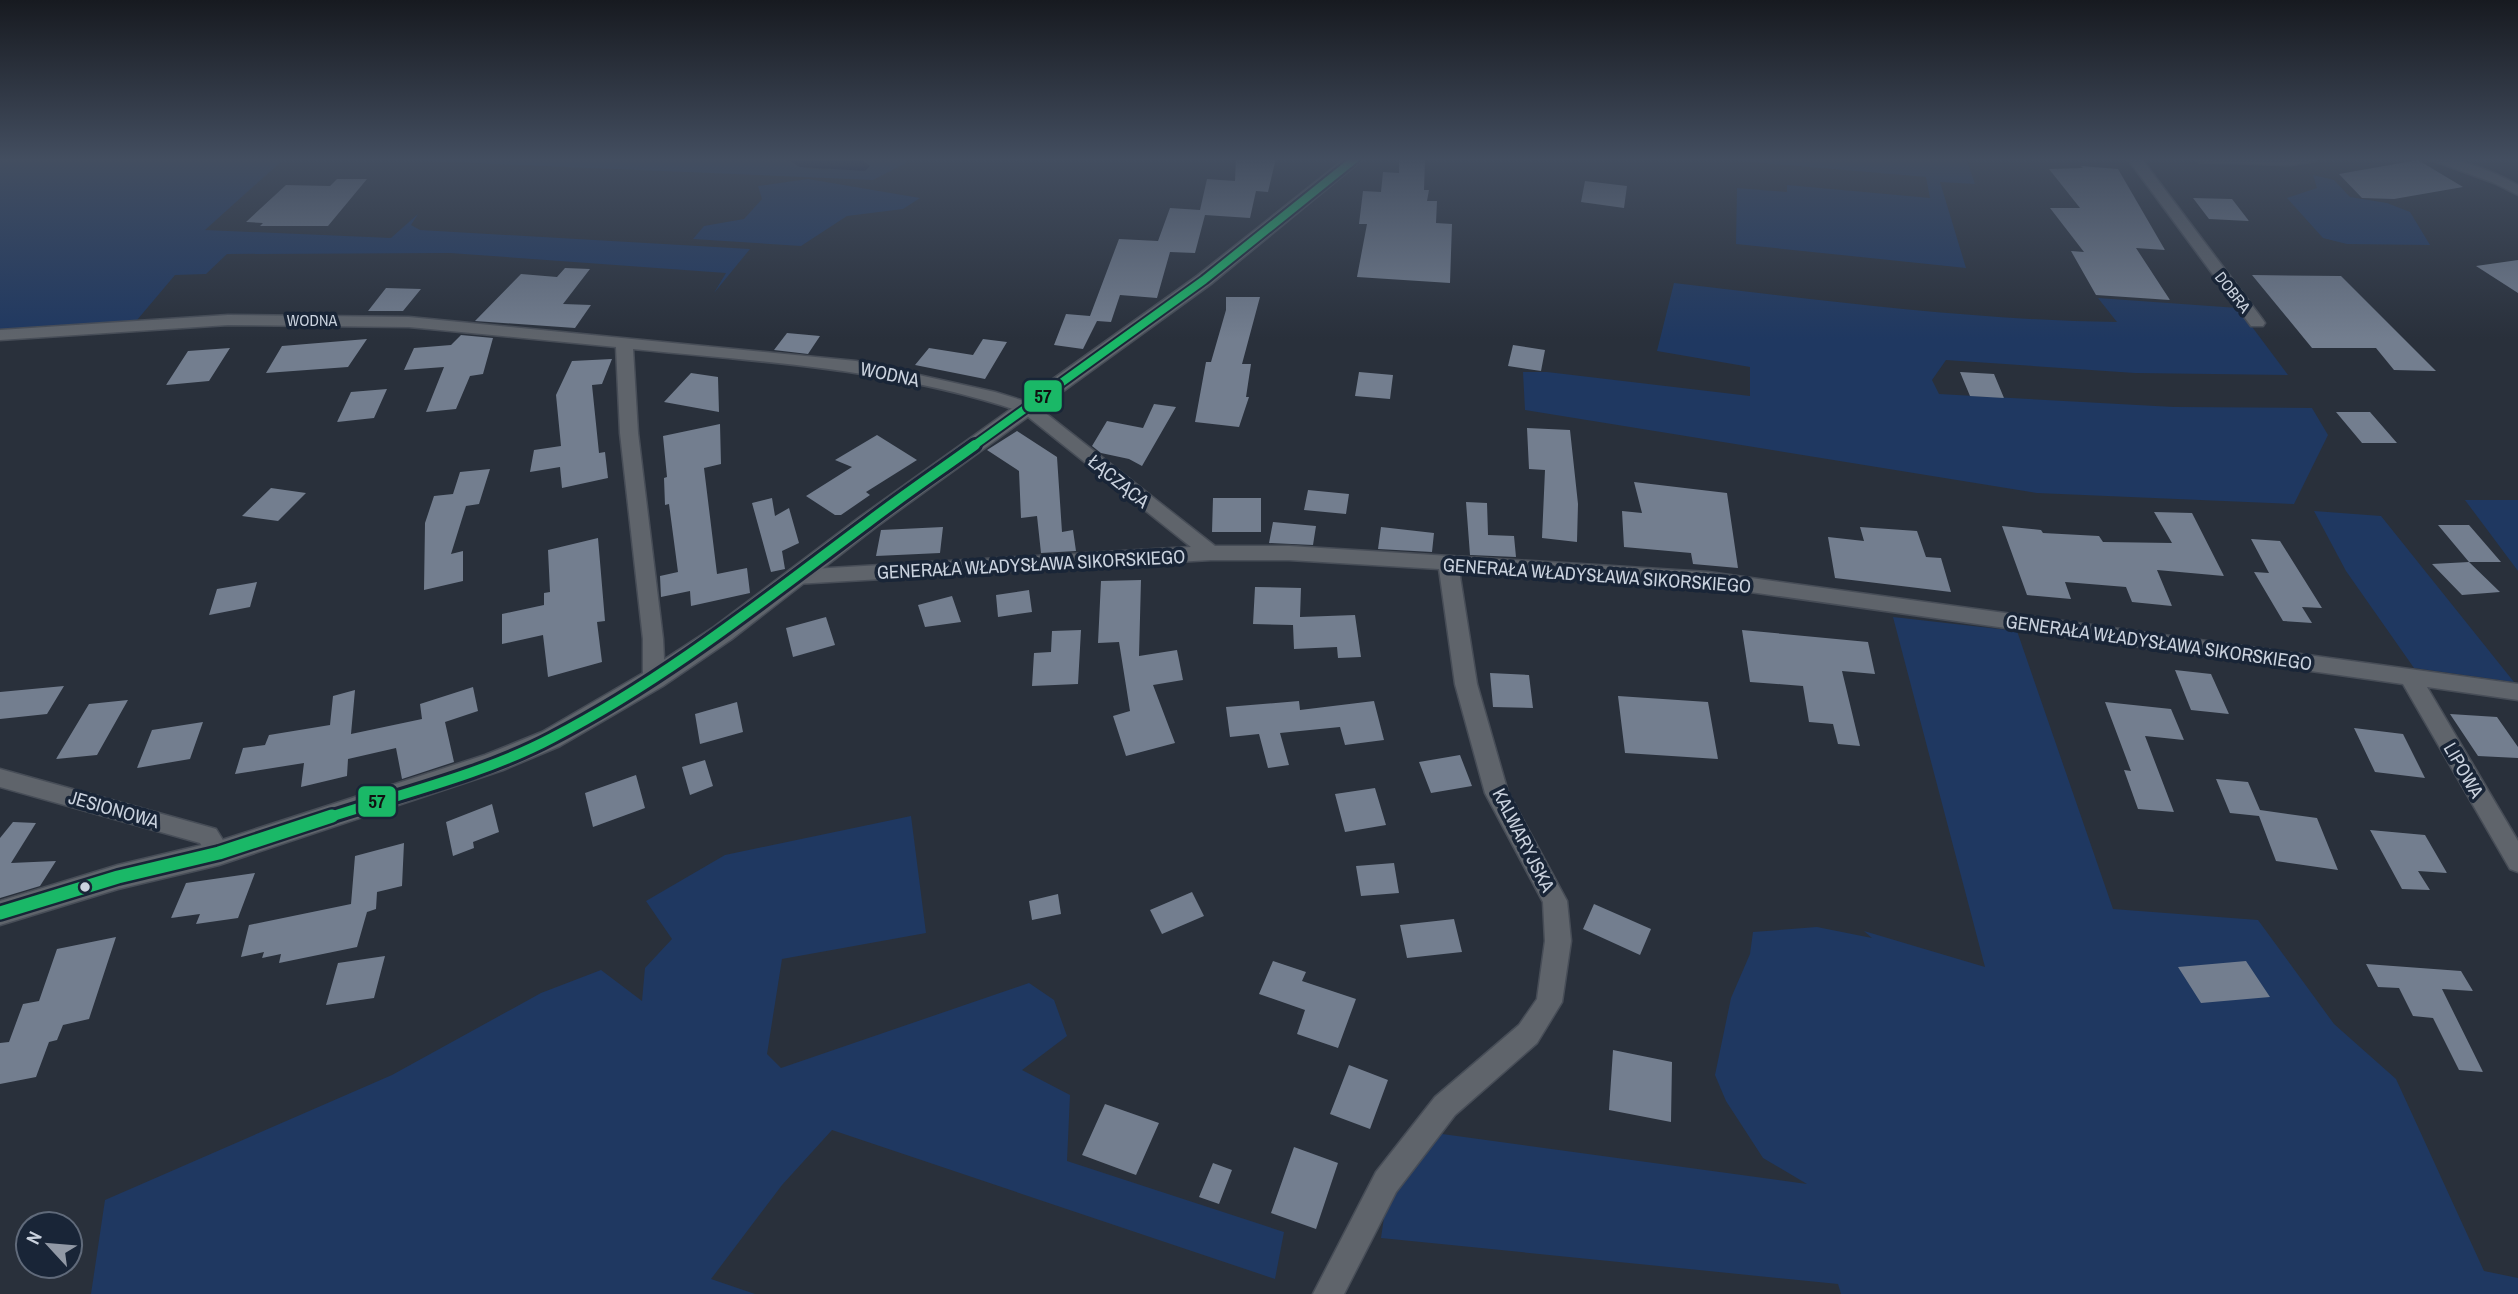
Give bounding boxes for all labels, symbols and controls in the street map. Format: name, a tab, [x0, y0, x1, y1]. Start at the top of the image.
street label: DOBRA	[2210, 267, 2256, 317]
street label: WODNA	[287, 309, 337, 331]
street label: WODNA	[858, 355, 923, 393]
line badge: 57	[1023, 379, 1063, 413]
text: 57	[1034, 383, 1052, 409]
street label: ŁĄCZĄCA	[1083, 448, 1156, 514]
street label: GENERAŁA WŁADYSŁAWA SIKORSKIEGO	[876, 543, 1186, 585]
street label: GENERAŁA WŁADYSŁAWA SIKORSKIEGO	[1442, 551, 1752, 599]
street label: GENERAŁA WŁADYSŁAWA SIKORSKIEGO	[2004, 608, 2314, 676]
street label: LIPOWA	[2438, 737, 2491, 803]
street label: JESIONOWA	[66, 784, 163, 834]
street label: KALWARYJSKA	[1487, 784, 1562, 897]
line badge: 57	[357, 785, 397, 818]
text: 57	[368, 788, 386, 814]
unlabelled marker	[78, 880, 92, 894]
north arrow	[14, 1210, 84, 1280]
text: N	[20, 1227, 48, 1248]

